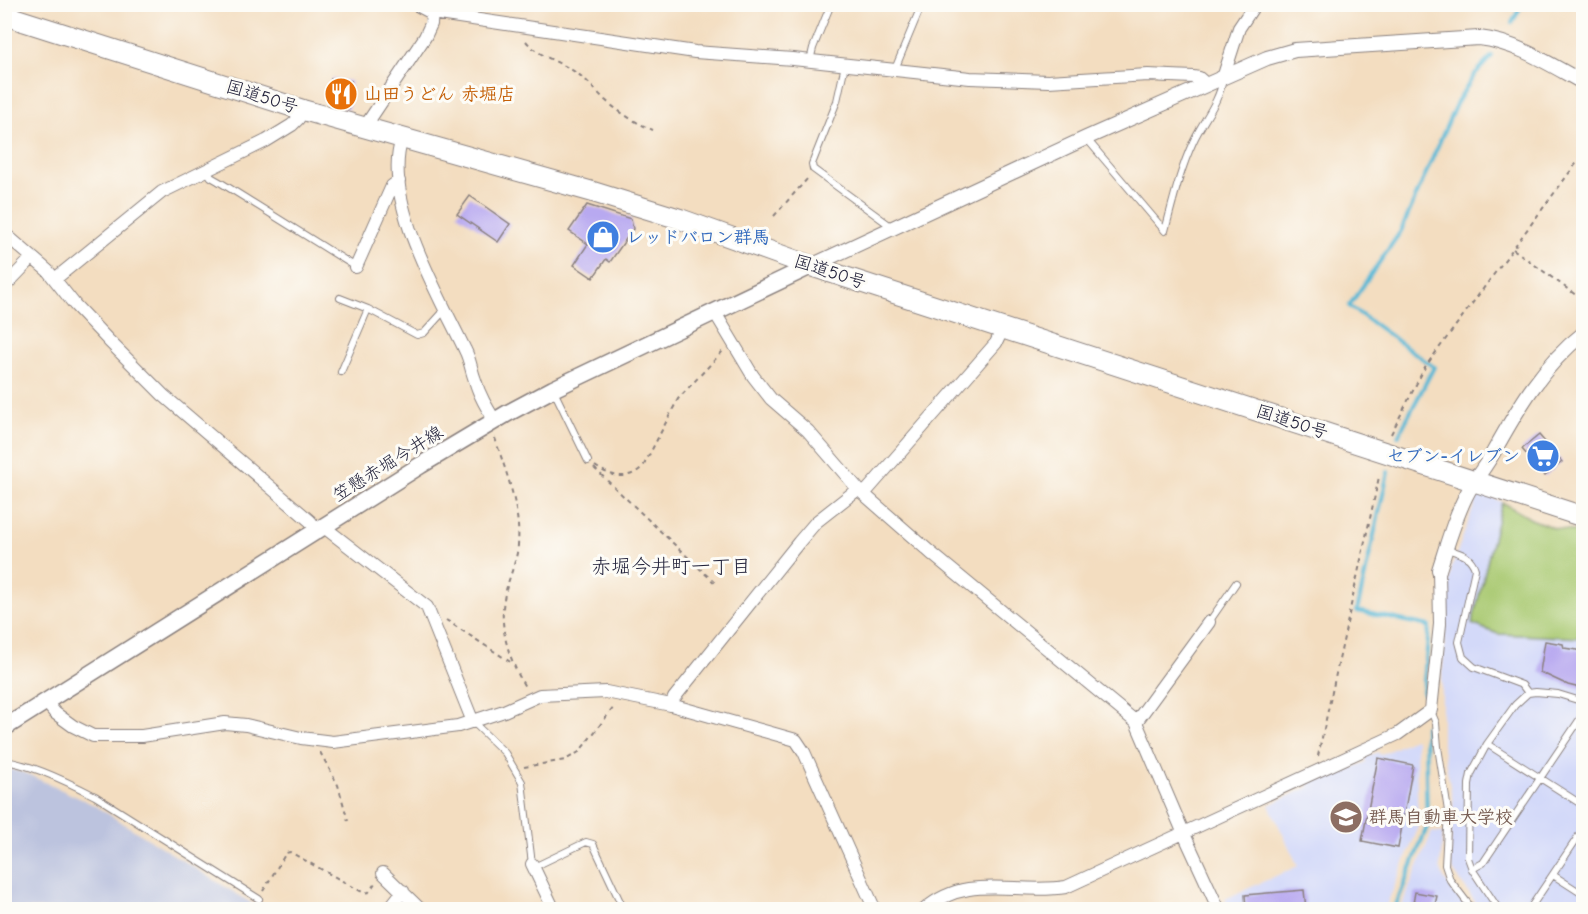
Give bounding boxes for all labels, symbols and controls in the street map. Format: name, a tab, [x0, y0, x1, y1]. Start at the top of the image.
street label: 国道50号	[223, 76, 301, 118]
restaurant icon: 山田うどん 赤堀店	[323, 76, 359, 112]
place label: 山田うどん 赤堀店	[364, 84, 515, 105]
shop icon: レッドバロン群馬	[585, 219, 621, 255]
place label: レッドバロン群馬	[626, 227, 770, 248]
street label: 国道50号	[791, 250, 869, 294]
street label: 国道50号	[1253, 400, 1331, 444]
street label: 笠懸赤堀今井線	[329, 422, 447, 506]
supermarket icon: セブン-イレブン	[1525, 438, 1561, 474]
place label: セブン-イレブン	[1387, 446, 1520, 467]
district label: 赤堀今井町一丁目	[591, 555, 751, 578]
school or university icon: 群馬自動車大学校	[1328, 799, 1364, 835]
place label: 群馬自動車大学校	[1369, 807, 1513, 828]

